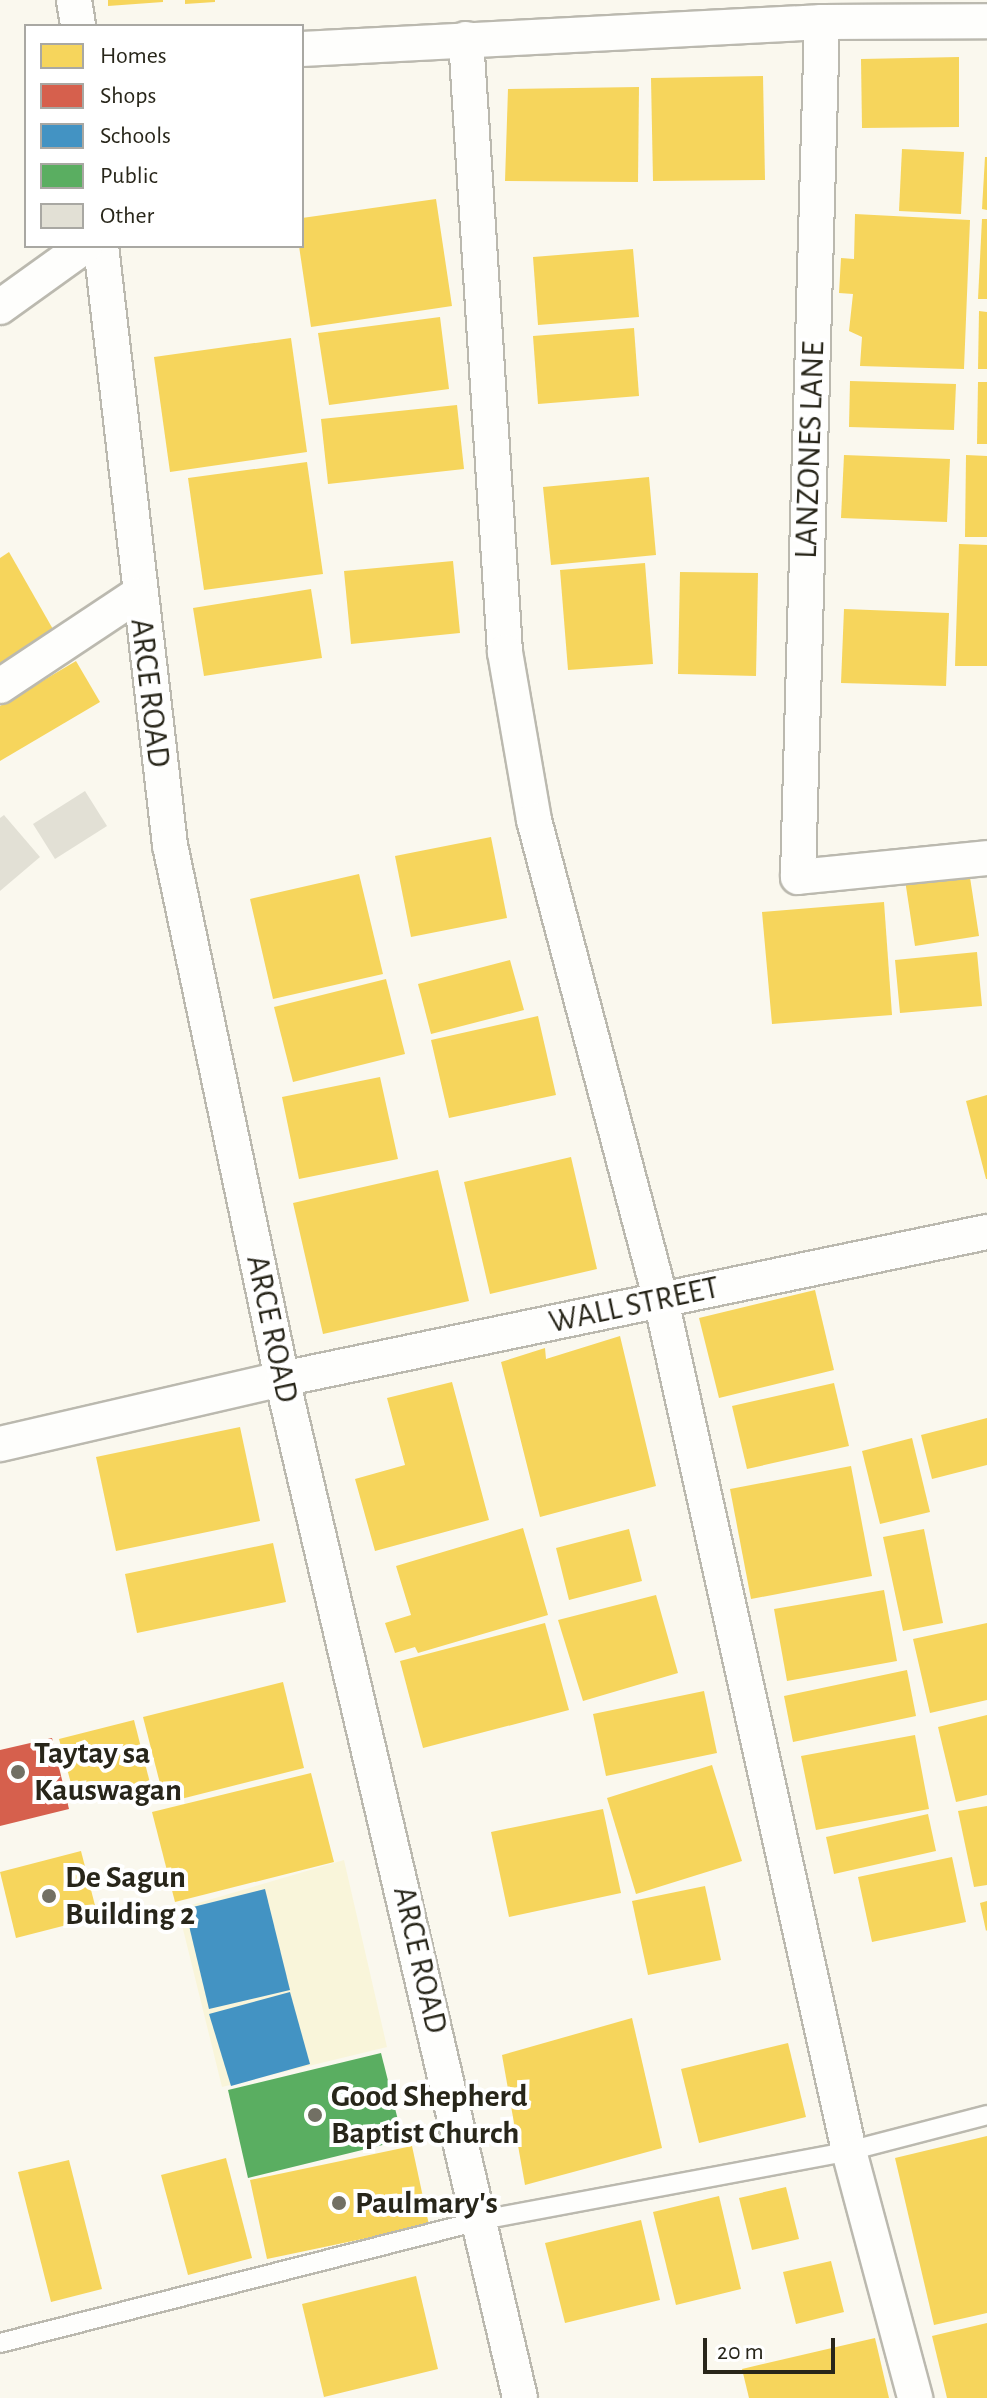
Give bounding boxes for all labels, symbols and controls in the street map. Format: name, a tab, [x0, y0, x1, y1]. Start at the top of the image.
legend	[24, 24, 304, 248]
text: Homes	[100, 44, 167, 68]
text: Shops	[100, 84, 156, 108]
text: Schools	[100, 124, 171, 148]
text: Public	[100, 164, 158, 188]
text: Other	[100, 204, 154, 228]
street label: LANZONES LANE	[787, 341, 833, 559]
street label: ARCE ROAD	[122, 616, 178, 770]
street label: ARCE ROAD	[238, 1252, 306, 1406]
street label: WALL STREET	[545, 1268, 723, 1342]
place label: Taytay sa Kauswagan	[34, 1735, 182, 1810]
marker: Taytay sa Kauswagan	[9, 1763, 27, 1781]
place label: De Sagun Building 2	[65, 1859, 195, 1934]
street label: ARCE ROAD	[384, 1883, 456, 2037]
marker: De Sagun Building 2	[40, 1887, 58, 1905]
place label: Good Shepherd Baptist Church	[331, 2078, 528, 2153]
marker: Good Shepherd Baptist Church	[306, 2106, 324, 2124]
place label: Paulmary's	[355, 2184, 498, 2222]
marker: Paulmary's	[330, 2194, 348, 2212]
scale bar	[707, 2322, 839, 2372]
text: 20 m	[717, 2340, 764, 2364]

